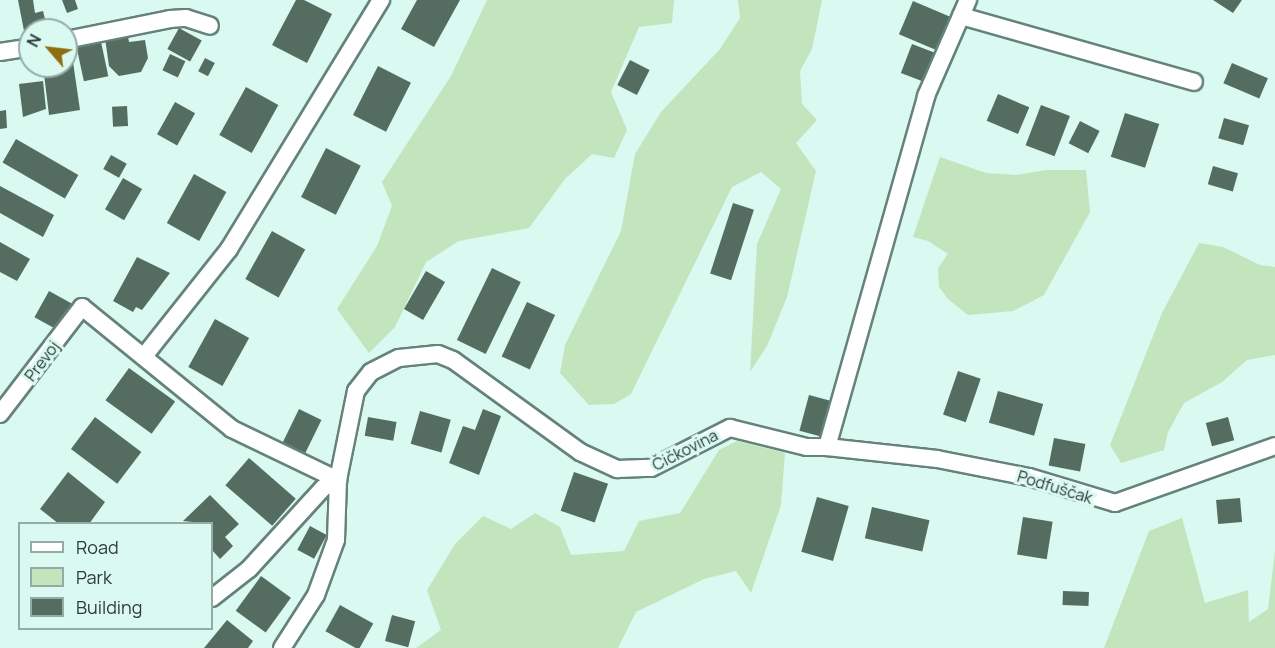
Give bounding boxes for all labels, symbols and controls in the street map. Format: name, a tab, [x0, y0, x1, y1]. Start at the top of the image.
north arrow	[18, 18, 78, 78]
text: N	[21, 30, 46, 51]
street label: Prevoj	[21, 337, 63, 385]
street label: Čičkovina	[649, 425, 721, 475]
street label: Podfuščak	[1015, 466, 1095, 508]
legend	[18, 522, 213, 630]
text: Road	[76, 535, 119, 559]
text: Park	[76, 565, 112, 589]
text: Building	[76, 595, 142, 619]

